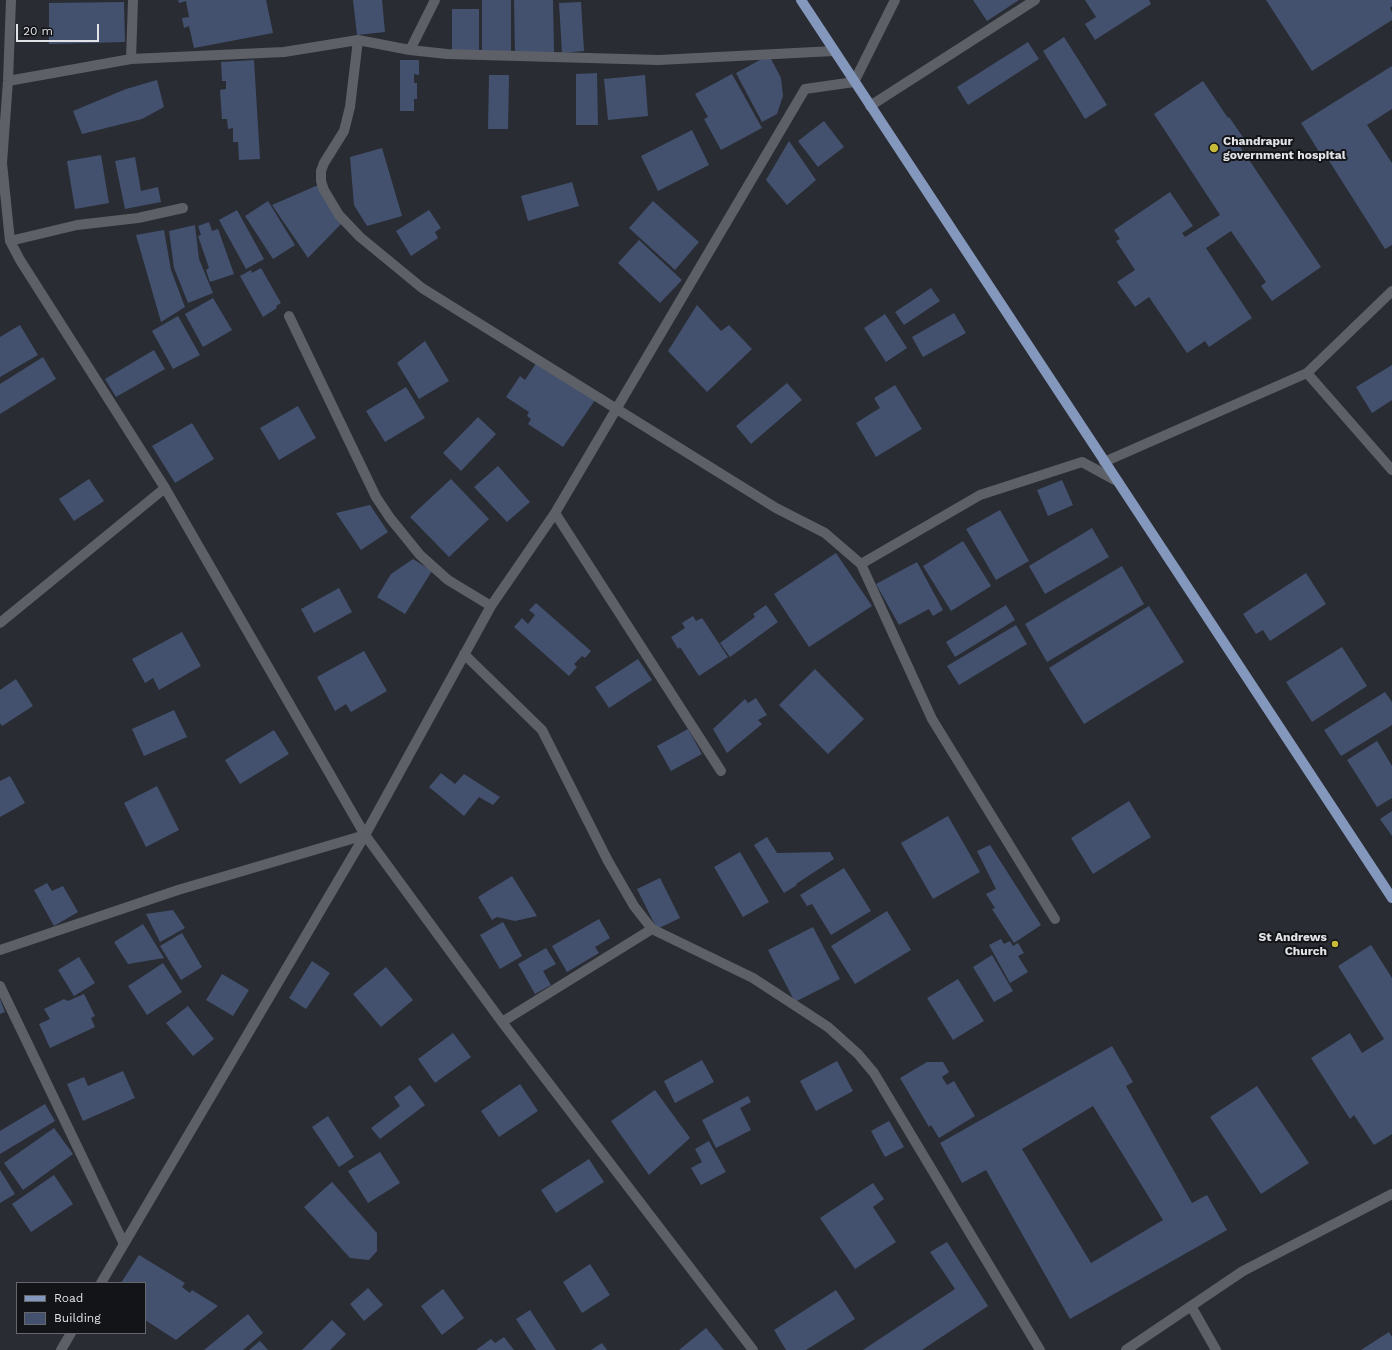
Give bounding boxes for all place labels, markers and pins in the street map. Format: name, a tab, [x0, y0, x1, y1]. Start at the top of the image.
place label: Chandrapur government hospital	[1223, 134, 1346, 162]
marker: Chandrapur government hospital	[1208, 142, 1220, 154]
place label: St Andrews Church	[1258, 930, 1327, 958]
marker: St Andrews Church	[1330, 939, 1340, 949]

